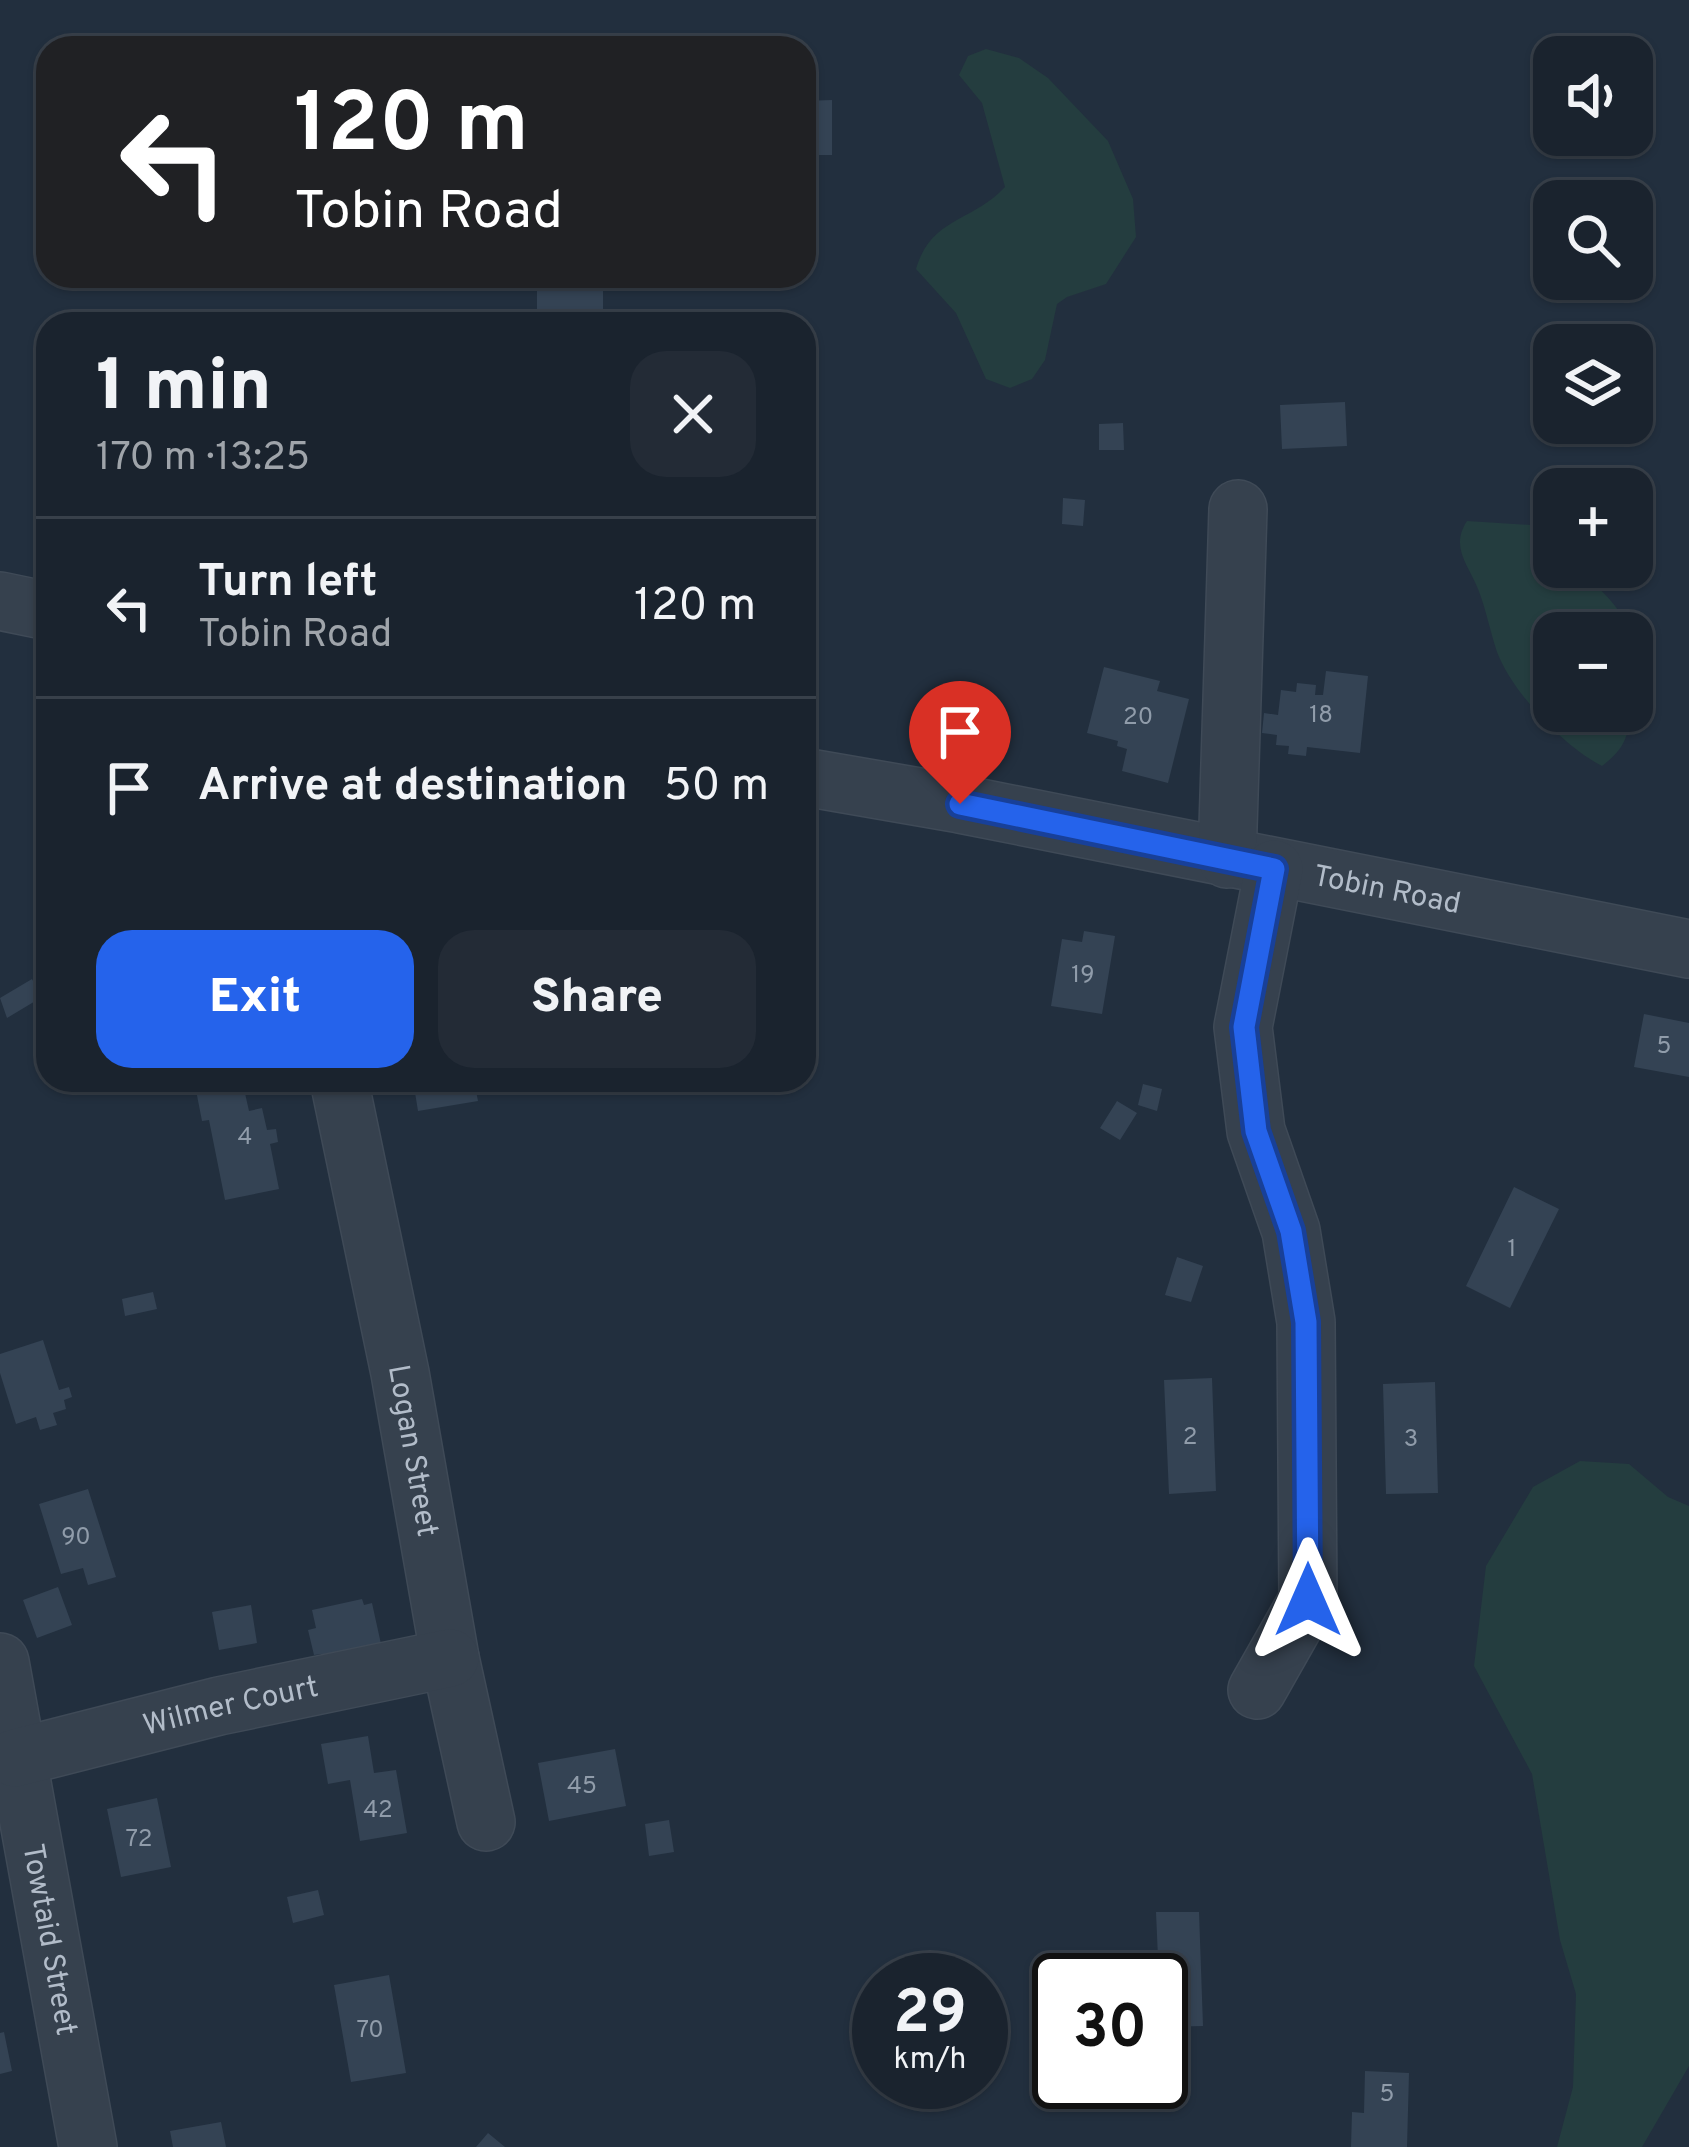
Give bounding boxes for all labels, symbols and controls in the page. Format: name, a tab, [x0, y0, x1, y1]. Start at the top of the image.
map controls	[1533, 36, 1653, 732]
button: sound	[1533, 36, 1653, 156]
text: 120 m	[294, 75, 529, 181]
icon: left	[96, 84, 252, 240]
text: Tobin Road	[294, 179, 563, 248]
button: search	[1533, 180, 1653, 300]
button: layers	[1533, 324, 1653, 444]
text: 1 min	[96, 344, 272, 436]
button: close	[630, 351, 756, 477]
text: 170 m · 13:25	[96, 435, 310, 484]
button: +	[1533, 468, 1653, 588]
text: Turn left	[198, 555, 377, 612]
icon: left	[96, 575, 162, 641]
text: 120 m	[634, 579, 756, 636]
text: Tobin Road	[198, 612, 392, 661]
button: −	[1533, 612, 1653, 732]
pin	[909, 681, 1011, 804]
icon: arrive	[927, 699, 993, 765]
house number: 18	[1309, 701, 1333, 731]
house number: 20	[1123, 703, 1153, 733]
icon: arrive	[96, 755, 162, 821]
text: Arrive at destination	[198, 759, 628, 816]
text: 50 m	[664, 759, 769, 816]
street label: Tobin Road	[1310, 859, 1464, 924]
button: Exit	[96, 930, 414, 1068]
button: Share	[438, 930, 756, 1068]
house number: 19	[1071, 961, 1095, 991]
house number: 5	[1657, 1032, 1671, 1062]
house number: 4	[238, 1123, 252, 1153]
house number: 1	[1508, 1235, 1516, 1265]
street label: Logan Street	[378, 1362, 444, 1540]
house number: 2	[1183, 1423, 1197, 1453]
house number: 3	[1404, 1425, 1418, 1455]
house number: 90	[61, 1523, 91, 1553]
position arrow	[1245, 1537, 1371, 1663]
street label: Wilmer Court	[140, 1670, 322, 1746]
house number: 45	[567, 1772, 597, 1802]
house number: 42	[363, 1796, 393, 1826]
house number: 72	[126, 1825, 152, 1855]
street label: Towtaid Street	[12, 1841, 83, 2039]
speed limit sign: 30	[1032, 1953, 1188, 2109]
text: 29	[893, 1978, 967, 2054]
house number: 70	[356, 2016, 384, 2046]
text: km/h	[894, 2042, 966, 2079]
house number: 5	[1380, 2080, 1394, 2110]

